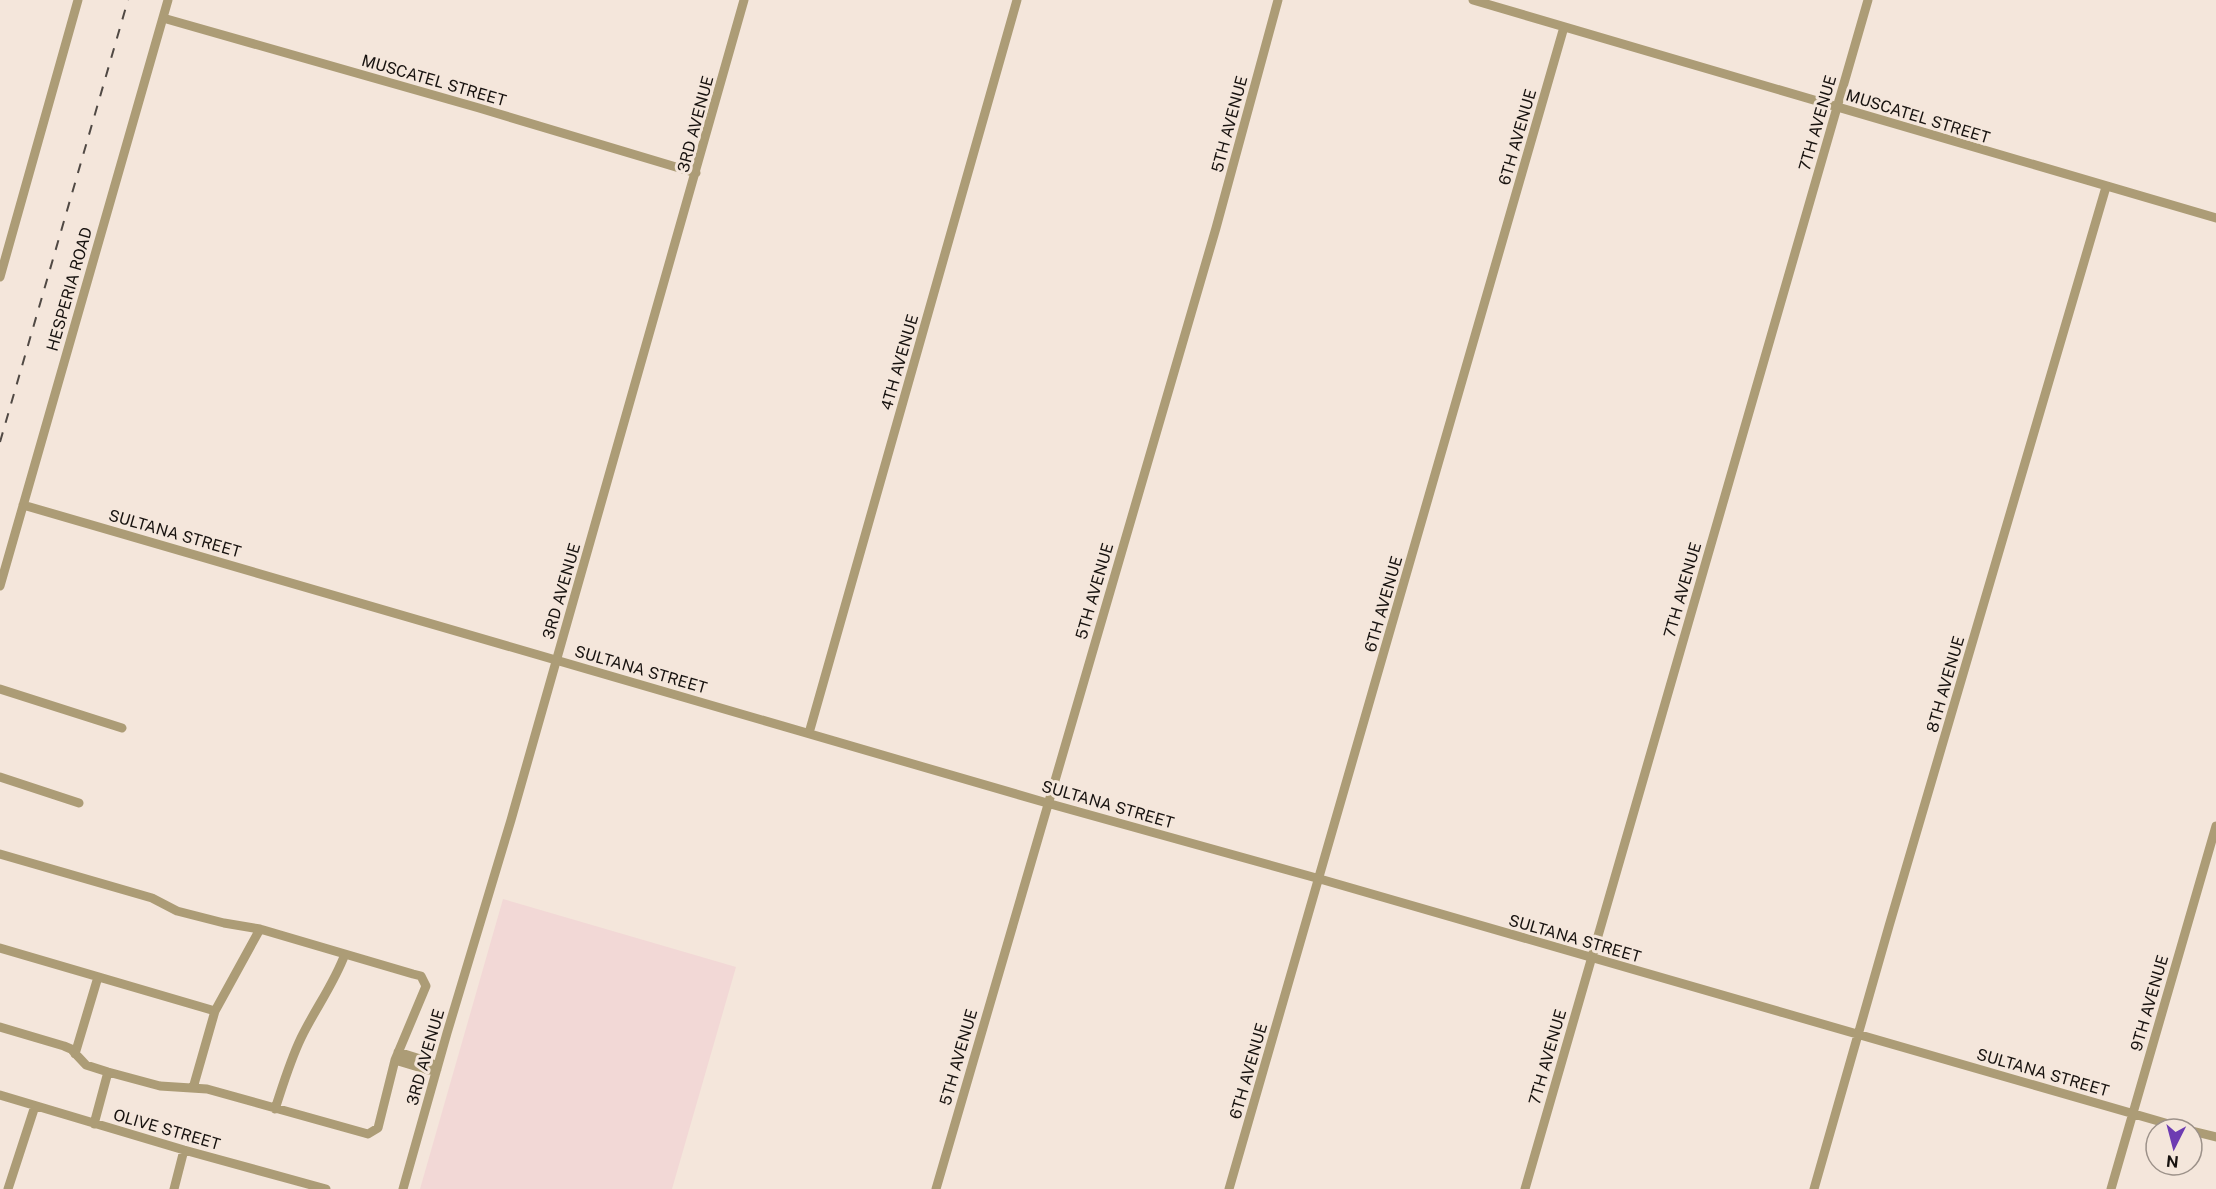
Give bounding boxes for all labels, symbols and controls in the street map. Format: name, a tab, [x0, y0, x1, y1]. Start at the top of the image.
street label: MUSCATEL STREET	[359, 51, 509, 110]
street label: 7TH AVENUE	[1795, 73, 1840, 173]
street label: 3RD AVENUE	[673, 74, 718, 175]
street label: 5TH AVENUE	[1207, 74, 1252, 175]
street label: MUSCATEL STREET	[1843, 86, 1993, 148]
street label: 6TH AVENUE	[1495, 87, 1540, 187]
street label: HESPERIA ROAD	[43, 225, 96, 353]
street label: 4TH AVENUE	[877, 312, 922, 412]
street label: SULTANA STREET	[106, 505, 244, 562]
street label: 7TH AVENUE	[1660, 540, 1705, 640]
street label: 3RD AVENUE	[539, 541, 584, 642]
street label: 5TH AVENUE	[1072, 541, 1117, 642]
street label: 6TH AVENUE	[1361, 554, 1406, 654]
street label: 8TH AVENUE	[1923, 634, 1968, 735]
street label: SULTANA STREET	[572, 641, 710, 698]
street label: SULTANA STREET	[1039, 776, 1177, 833]
street label: SULTANA STREET	[1506, 910, 1644, 967]
street label: 9TH AVENUE	[2127, 953, 2172, 1053]
street label: 3RD AVENUE	[403, 1007, 448, 1108]
street label: 5TH AVENUE	[936, 1007, 981, 1108]
street label: 7TH AVENUE	[1525, 1007, 1570, 1107]
street label: 6TH AVENUE	[1226, 1021, 1271, 1121]
street label: SULTANA STREET	[1974, 1044, 2112, 1101]
street label: OLIVE STREET	[111, 1105, 223, 1154]
north arrow	[2144, 1117, 2204, 1177]
text: N	[2165, 1151, 2180, 1172]

